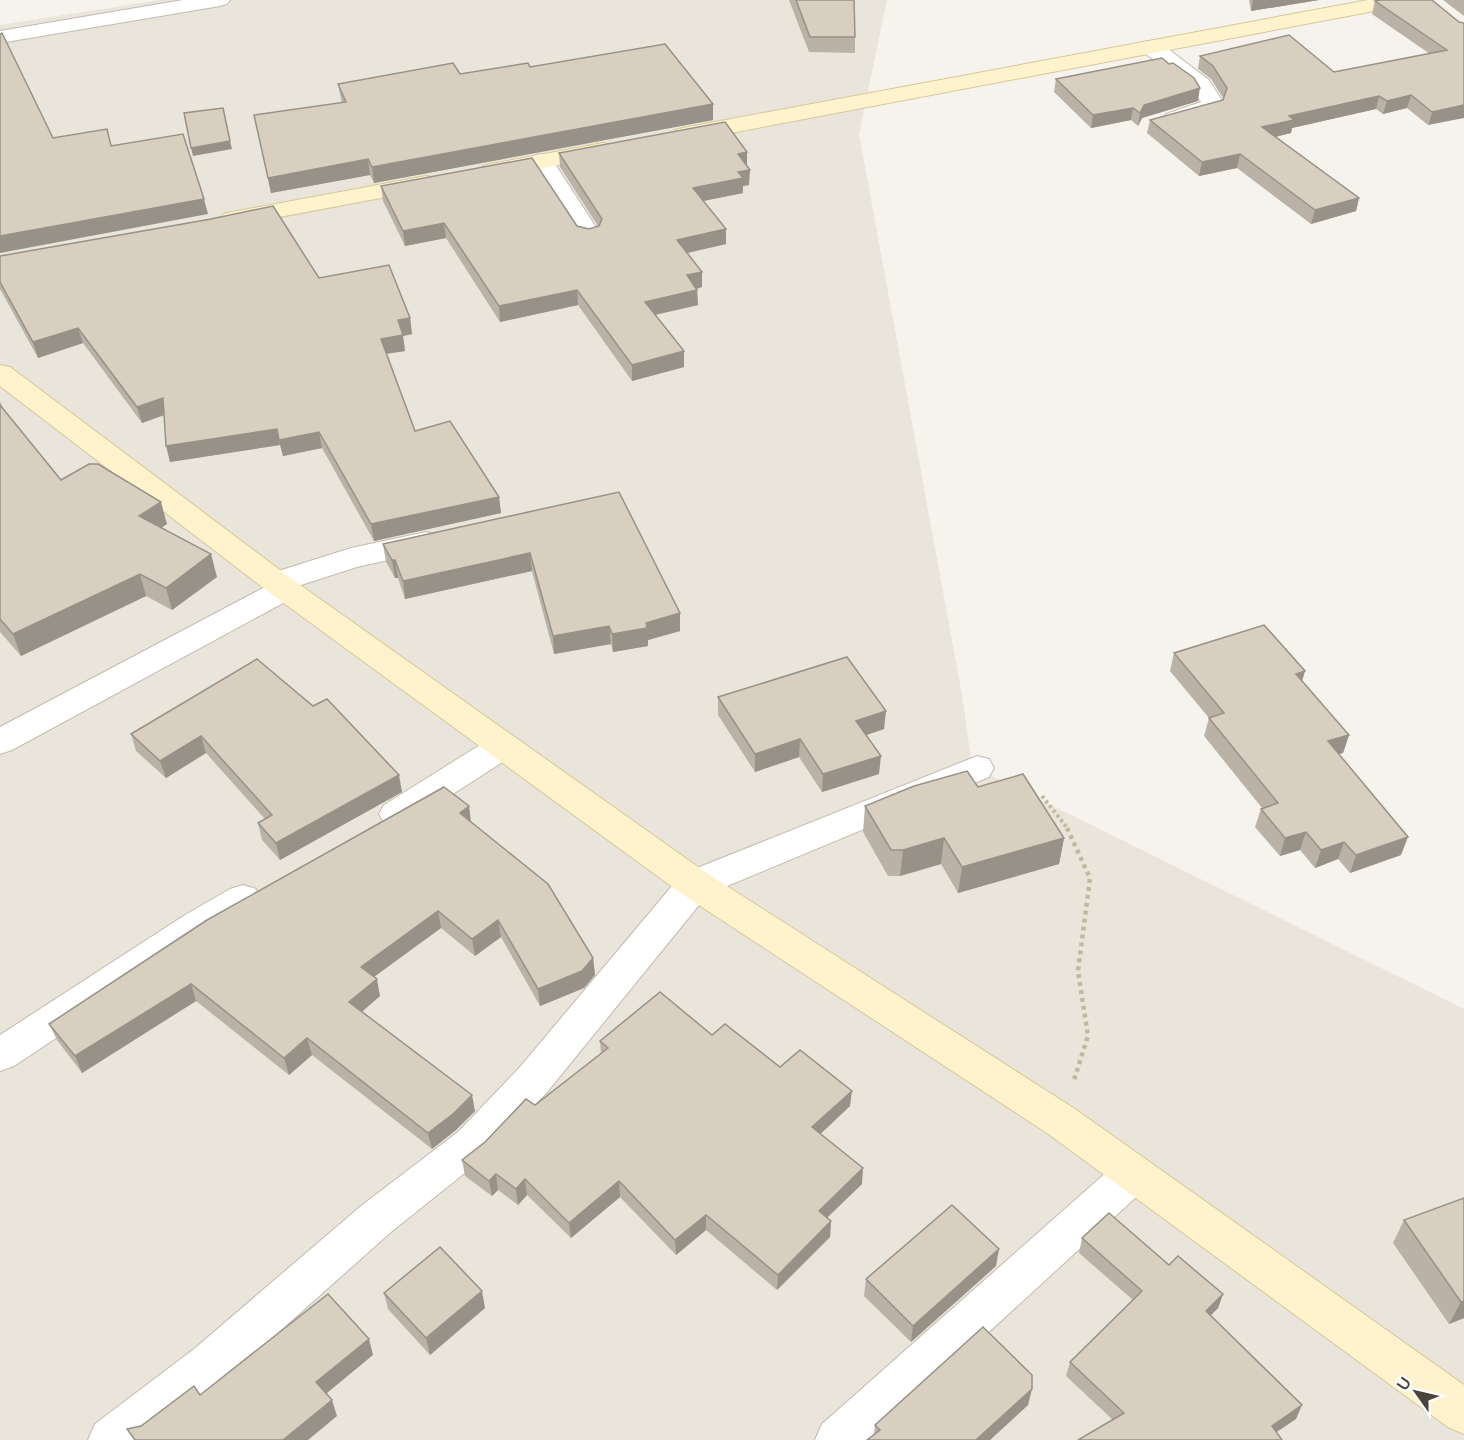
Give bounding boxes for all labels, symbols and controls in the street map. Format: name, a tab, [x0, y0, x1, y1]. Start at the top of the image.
north arrow	[1386, 1362, 1446, 1422]
text: U	[1392, 1373, 1417, 1395]

